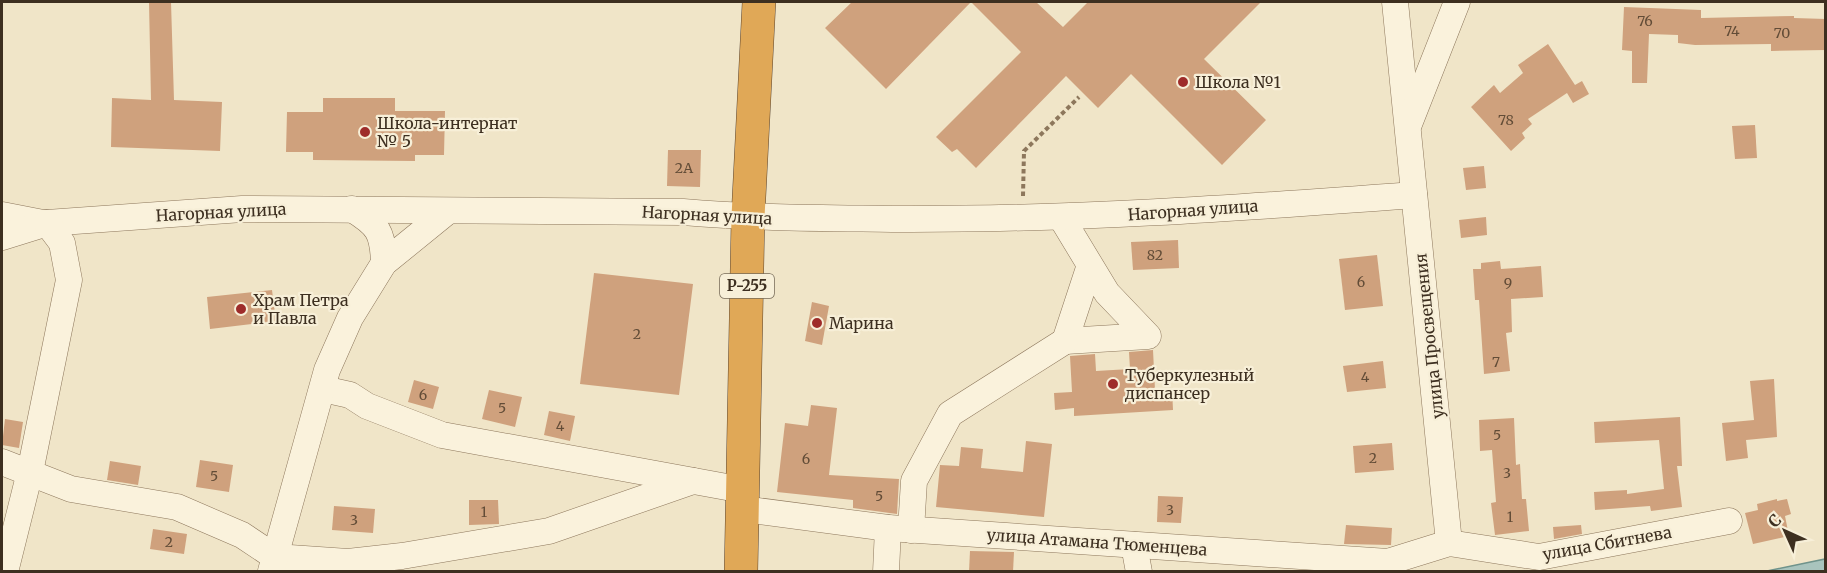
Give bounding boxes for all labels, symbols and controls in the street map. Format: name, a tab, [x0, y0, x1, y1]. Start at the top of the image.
house number: 76	[1637, 12, 1653, 30]
house number: 74	[1724, 22, 1740, 40]
house number: 70	[1774, 24, 1790, 42]
place label: Школа №1	[1195, 72, 1281, 92]
marker: Школа №1	[1176, 75, 1190, 89]
house number: 78	[1498, 111, 1514, 129]
place label: Школа-интернат № 5	[377, 113, 518, 151]
marker: Школа-интернат № 5	[358, 125, 372, 139]
house number: 2А	[675, 159, 693, 177]
street label: Нагорная улица	[1127, 195, 1259, 225]
street label: Нагорная улица	[155, 199, 287, 225]
street label: Нагорная улица	[641, 202, 773, 228]
house number: 82	[1147, 246, 1163, 264]
street label: улица Просвещения	[1410, 252, 1448, 420]
house number: 6	[1357, 273, 1365, 291]
road number: Р-255	[720, 274, 774, 298]
house number: 9	[1504, 274, 1512, 292]
place label: Храм Петра и Павла	[253, 290, 349, 328]
marker: Храм Петра и Павла	[234, 302, 248, 316]
place label: Марина	[829, 313, 894, 333]
marker: Марина	[810, 316, 824, 330]
house number: 2	[633, 325, 641, 343]
house number: 7	[1492, 353, 1500, 371]
place label: Туберкулезный диспансер	[1124, 365, 1254, 403]
house number: 4	[1361, 368, 1370, 386]
marker: Туберкулезный диспансер	[1106, 377, 1120, 391]
house number: 6	[419, 386, 427, 404]
house number: 5	[498, 399, 506, 417]
house number: 4	[556, 417, 565, 435]
house number: 5	[1493, 426, 1501, 444]
house number: 2	[1369, 449, 1377, 467]
house number: 6	[802, 450, 810, 468]
house number: 3	[1503, 464, 1511, 482]
house number: 5	[210, 467, 218, 485]
house number: 5	[875, 487, 883, 505]
house number: 3	[1166, 501, 1174, 519]
north arrow	[1755, 501, 1815, 561]
house number: 1	[481, 503, 487, 521]
house number: 1	[1507, 508, 1513, 526]
text: С	[1764, 510, 1785, 531]
house number: 3	[350, 511, 358, 529]
street label: улица Сбитнева	[1541, 522, 1674, 564]
street label: улица Атамана Тюменцева	[986, 524, 1208, 560]
house number: 2	[165, 533, 173, 551]

